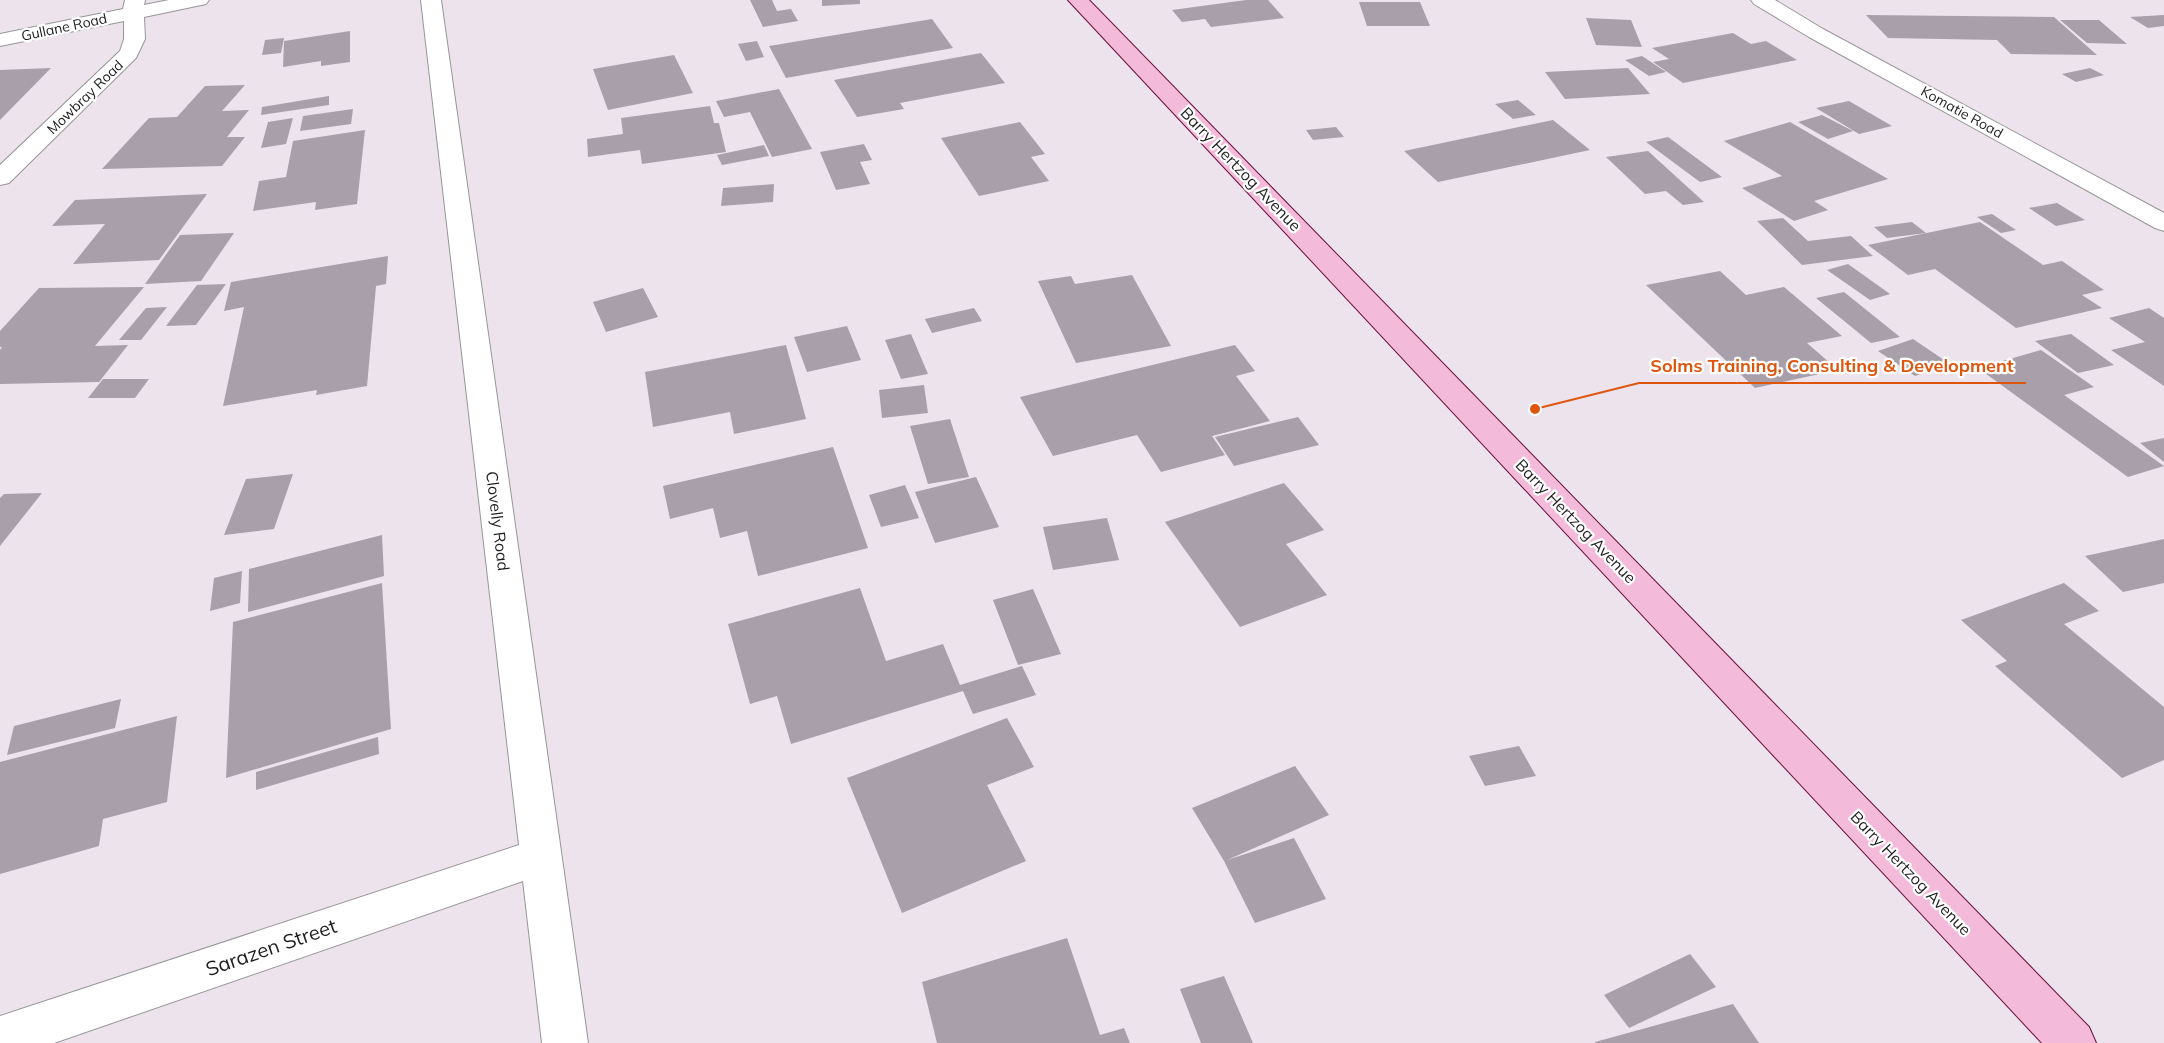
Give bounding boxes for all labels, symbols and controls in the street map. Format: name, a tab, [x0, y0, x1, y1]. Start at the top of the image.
street label: Gullane Road	[19, 9, 109, 45]
street label: Mowbray Road	[43, 56, 127, 138]
street label: Komatie Road	[1918, 82, 2006, 142]
street label: Barry Hertzog Avenue	[1177, 103, 1305, 235]
callout: Solms Training, Consulting & Development	[1639, 347, 2026, 383]
text: Solms Training, Consulting & Development	[1650, 354, 2014, 377]
street label: Barry Hertzog Avenue	[1512, 455, 1640, 587]
street label: Clovelly Road	[482, 470, 514, 572]
street label: Barry Hertzog Avenue	[1847, 807, 1975, 939]
street label: Sarazen Street	[202, 913, 340, 981]

